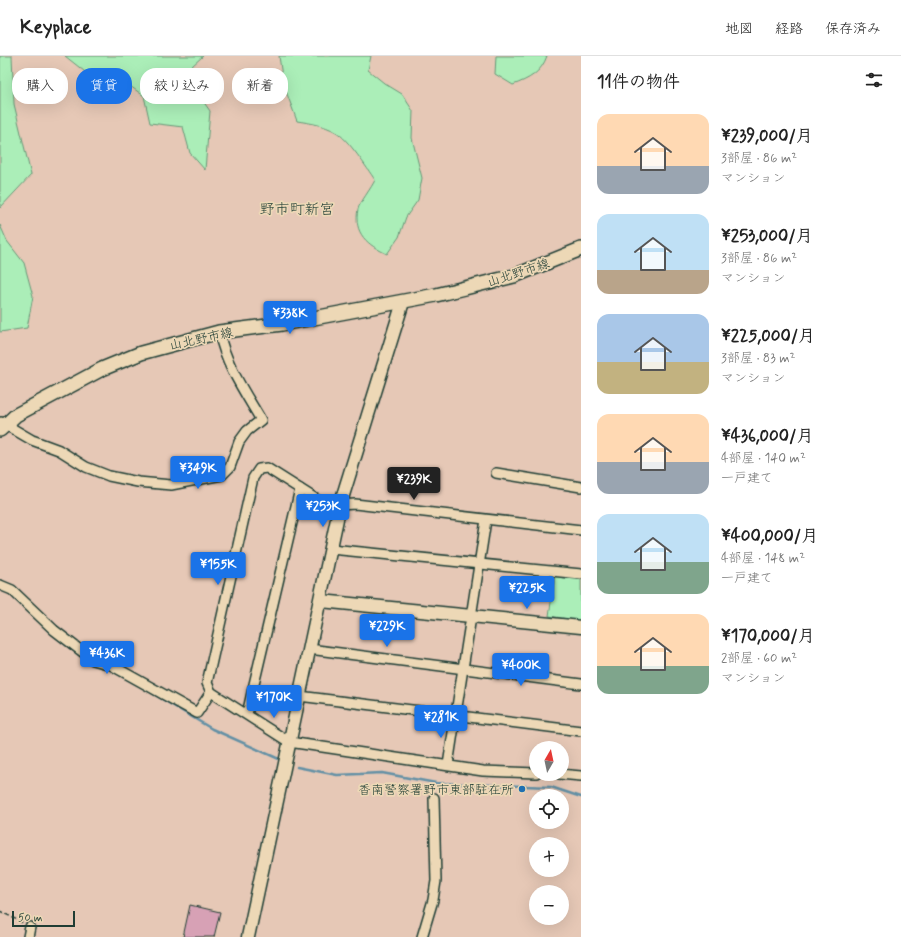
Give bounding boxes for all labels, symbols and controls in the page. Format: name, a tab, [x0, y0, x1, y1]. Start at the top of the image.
text: Keyplace	[20, 15, 91, 40]
text: 地図	[725, 20, 753, 38]
text: 経路	[775, 20, 803, 38]
text: 保存済み	[825, 20, 881, 38]
chip: 購入	[12, 68, 68, 104]
chip: 賃貸	[76, 68, 132, 104]
chip: 絞り込み	[140, 68, 224, 104]
chip: 新着	[232, 68, 288, 104]
icon: filters	[863, 69, 885, 91]
text: 11件の物件	[597, 71, 680, 93]
text: ¥239,000/月	[721, 125, 813, 147]
icon: home	[629, 130, 677, 178]
text: 3部屋 · 86 m²	[721, 150, 797, 167]
text: マンション	[721, 170, 785, 187]
district label: 野市町新宮	[259, 200, 335, 220]
text: ¥253,000/月	[721, 225, 813, 247]
icon: home	[629, 230, 677, 278]
text: 3部屋 · 86 m²	[721, 250, 797, 267]
street label: 山北野市線	[485, 255, 553, 292]
text: マンション	[721, 270, 785, 287]
pin: ¥338K	[262, 301, 318, 335]
text: ¥338K	[272, 305, 308, 322]
street label: 山北野市線	[168, 324, 236, 355]
text: ¥225,000/月	[721, 325, 815, 347]
icon: home	[629, 330, 677, 378]
text: 3部屋 · 83 m²	[721, 350, 795, 367]
text: マンション	[721, 370, 785, 387]
text: ¥436,000/月	[721, 425, 813, 447]
icon: home	[629, 430, 677, 478]
text: 4部屋 · 140 m²	[721, 450, 806, 467]
pin: ¥349K	[170, 456, 226, 490]
text: ¥349K	[179, 460, 217, 477]
pin: ¥239K	[386, 467, 442, 501]
text: 一戸建て	[721, 470, 773, 487]
text: ¥239K	[396, 471, 432, 488]
pin: ¥253K	[295, 494, 351, 528]
text: ¥253K	[305, 498, 341, 515]
text: ¥400,000/月	[721, 525, 818, 547]
icon: home	[629, 530, 677, 578]
text: 4部屋 · 148 m²	[721, 550, 805, 567]
pin: ¥155K	[190, 552, 246, 586]
text: ¥155K	[200, 556, 236, 573]
text: 一戸建て	[721, 570, 773, 587]
pin: ¥225K	[499, 576, 555, 610]
text: ¥225K	[508, 580, 546, 597]
pin: ¥229K	[359, 614, 415, 648]
text: ¥229K	[369, 618, 405, 635]
text: ¥170,000/月	[721, 625, 815, 647]
icon: home	[629, 630, 677, 678]
pin: ¥436K	[79, 641, 135, 675]
text: ¥436K	[89, 645, 125, 662]
text: 2部屋 · 60 m²	[721, 650, 797, 667]
pin: ¥400K	[493, 653, 549, 687]
text: ¥400K	[501, 657, 541, 674]
text: マンション	[721, 670, 785, 687]
pin: ¥170K	[246, 685, 302, 719]
text: ¥170K	[256, 689, 292, 706]
pin: ¥281K	[413, 705, 469, 739]
text: ¥281K	[423, 709, 459, 726]
north arrow	[529, 741, 569, 781]
map controls	[529, 741, 569, 925]
place label: 香南警察署野市東部駐在所	[358, 782, 514, 799]
marker: 香南警察署野市東部駐在所	[517, 784, 527, 794]
button: locate	[529, 789, 569, 829]
button: +	[529, 837, 569, 877]
button: −	[529, 885, 569, 925]
scale bar	[12, 909, 75, 928]
text: 50 m	[18, 911, 43, 925]

